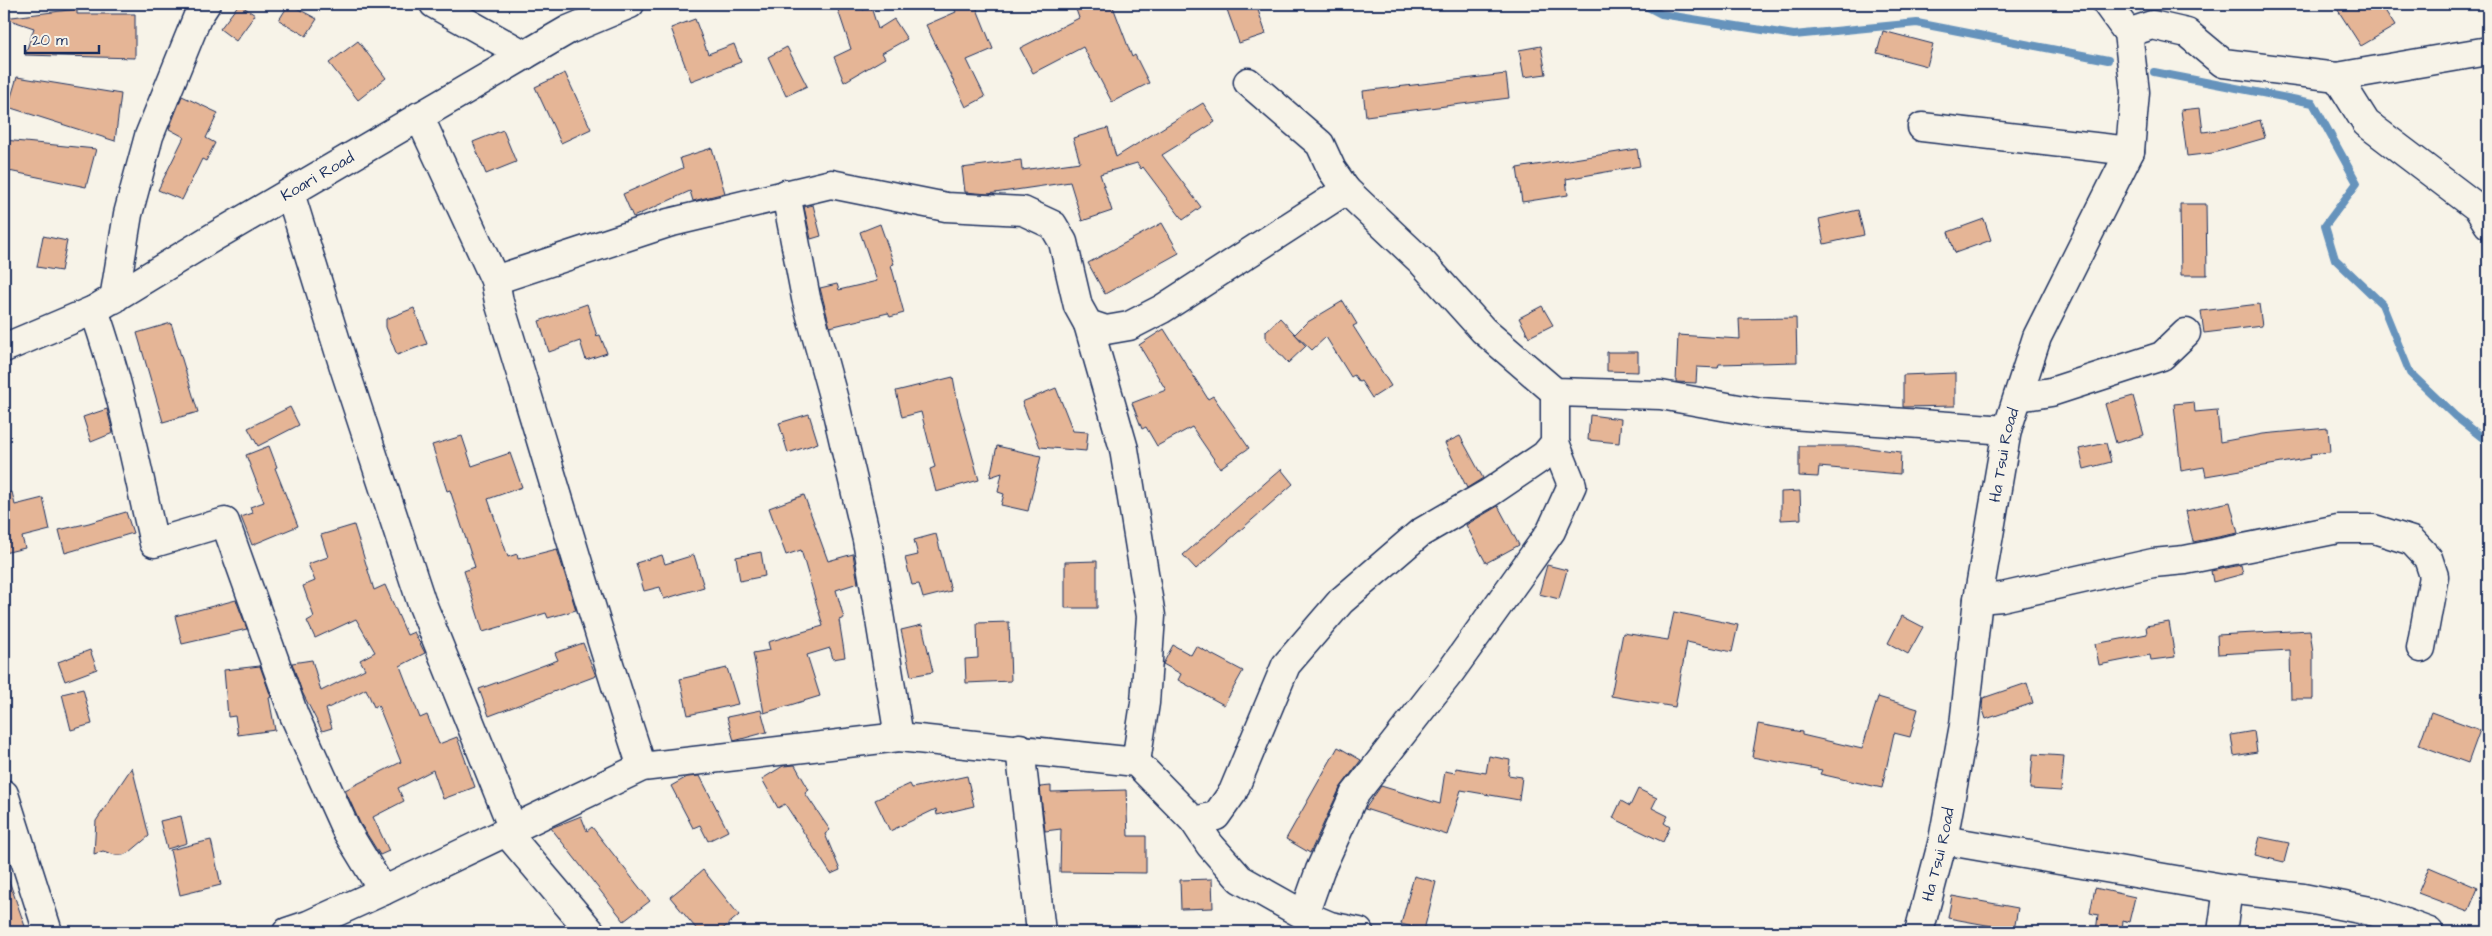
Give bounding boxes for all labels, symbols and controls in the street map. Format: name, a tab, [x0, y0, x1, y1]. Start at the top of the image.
scale bar	[25, 22, 99, 54]
text: 20 m	[32, 30, 68, 51]
street label: Koari Road	[277, 146, 358, 206]
street label: Ha Tsui Road	[1984, 405, 2024, 504]
street label: Ha Tsui Road	[1916, 806, 1960, 904]

